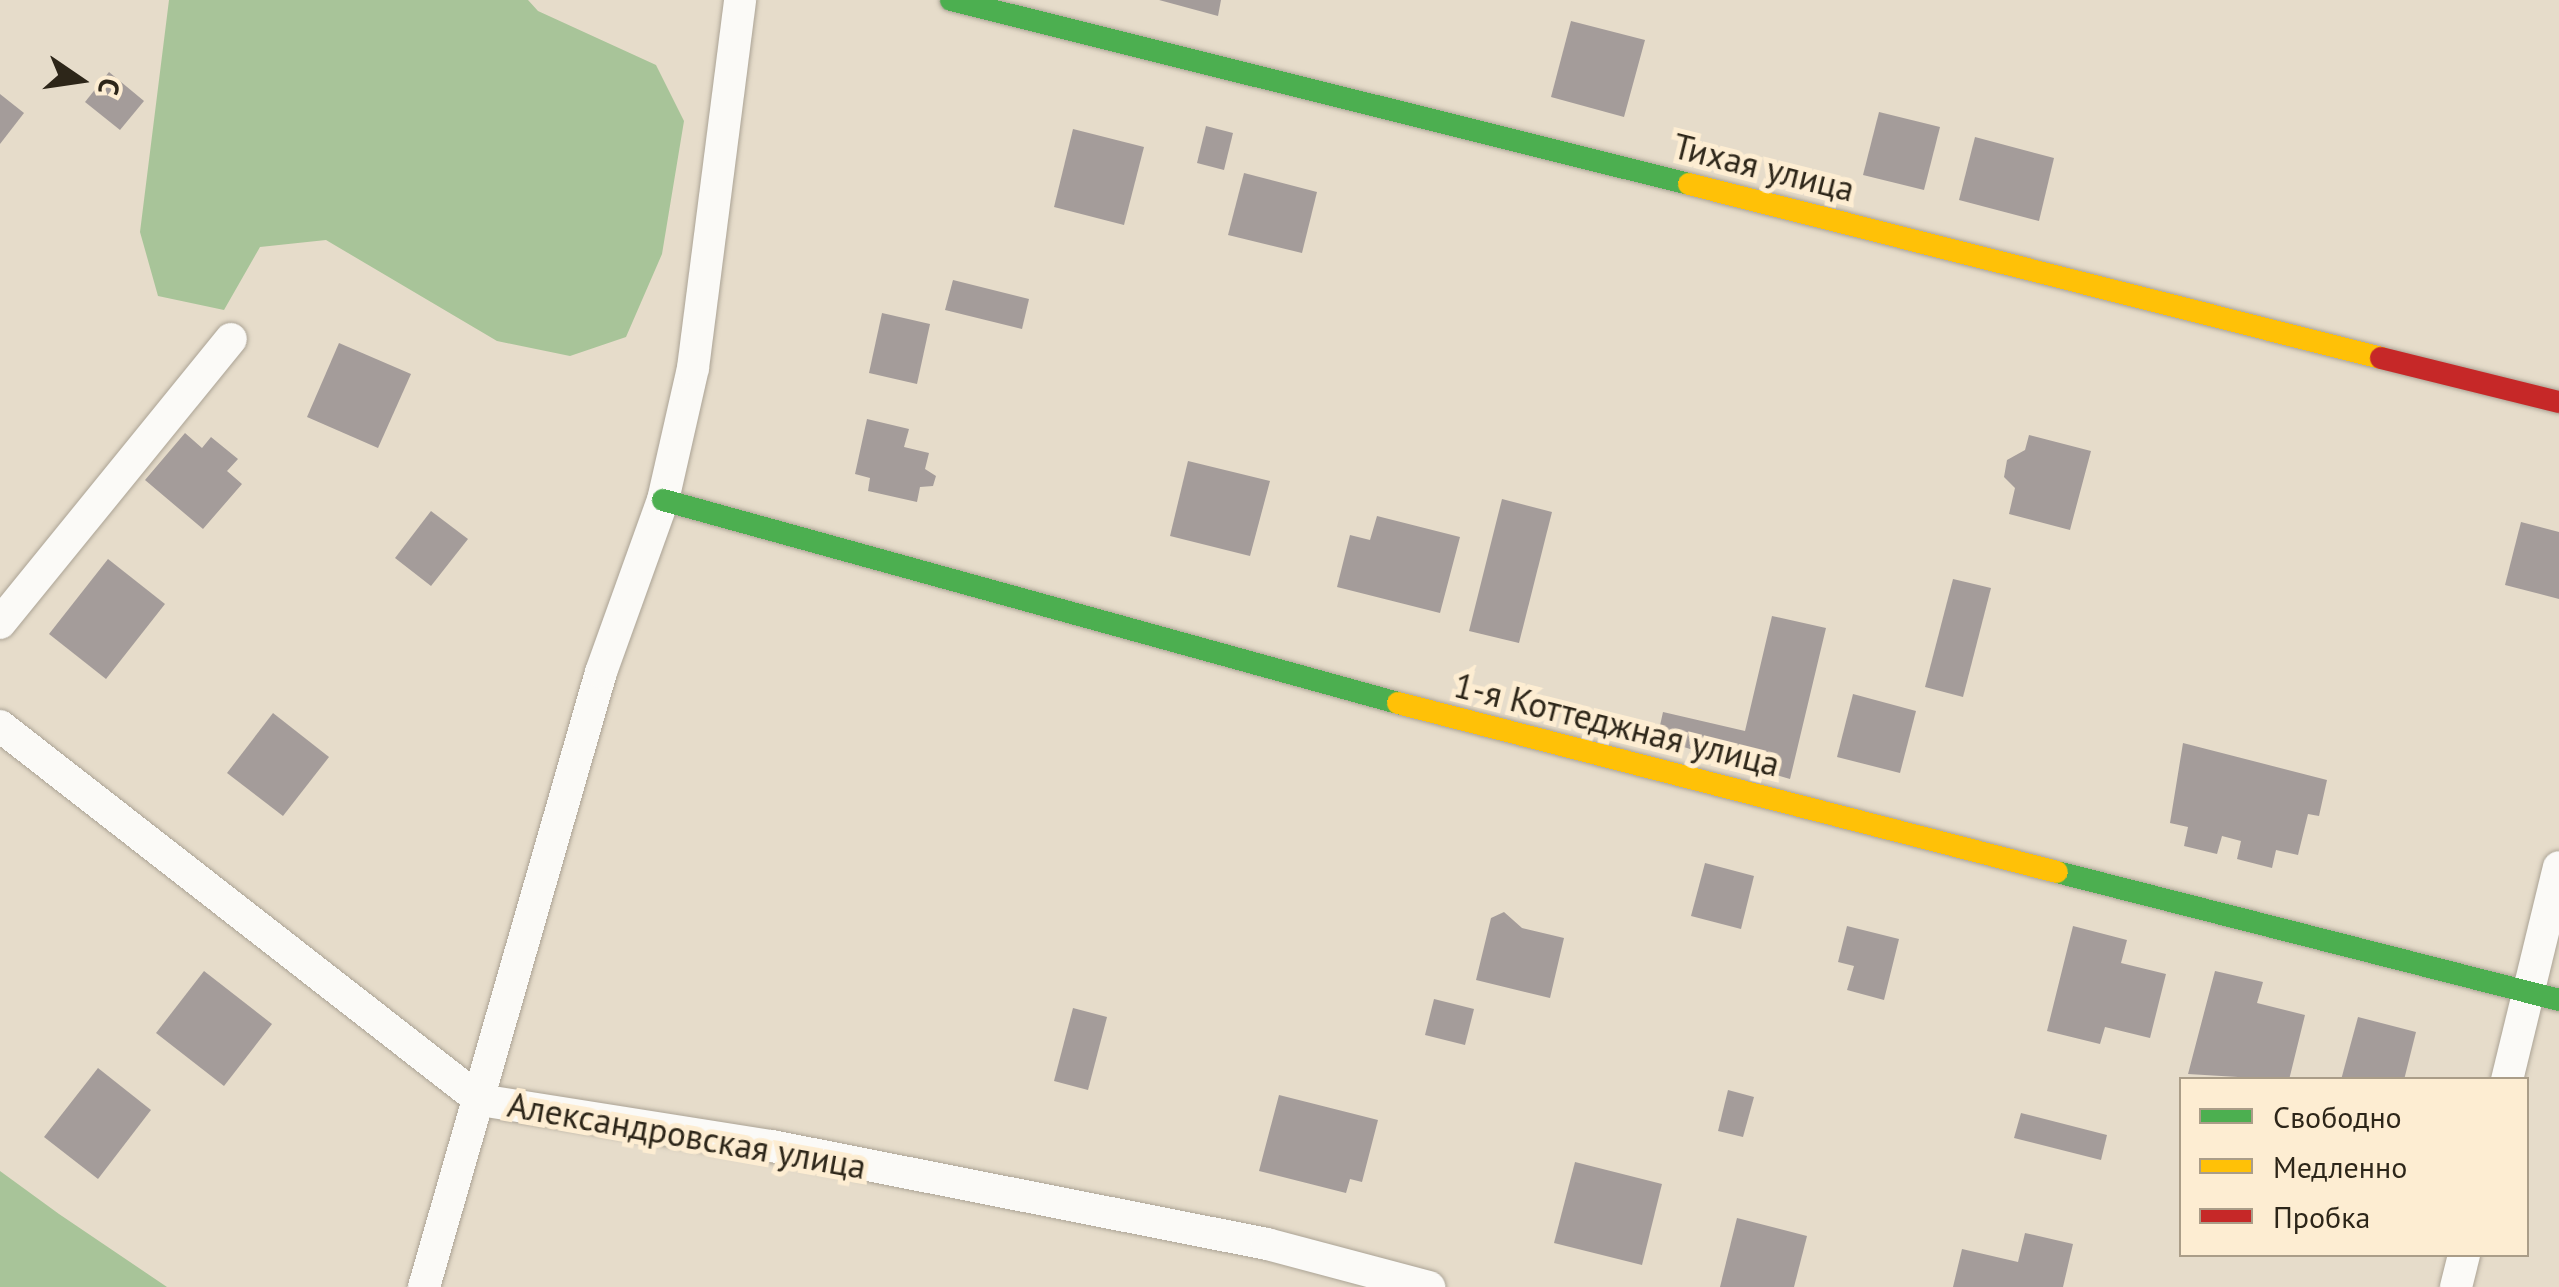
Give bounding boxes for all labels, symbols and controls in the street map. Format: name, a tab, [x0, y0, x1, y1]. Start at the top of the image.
north arrow	[30, 30, 130, 130]
text: С	[90, 75, 130, 99]
street label: Тихая улица	[1669, 124, 1859, 210]
street label: 1-я Коттеджная улица	[1450, 663, 1784, 785]
legend	[2179, 1077, 2529, 1257]
street label: Александровская улица	[505, 1083, 869, 1187]
text: Свободно	[2273, 1097, 2402, 1136]
text: Медленно	[2273, 1147, 2407, 1186]
text: Пробка	[2273, 1197, 2370, 1236]

